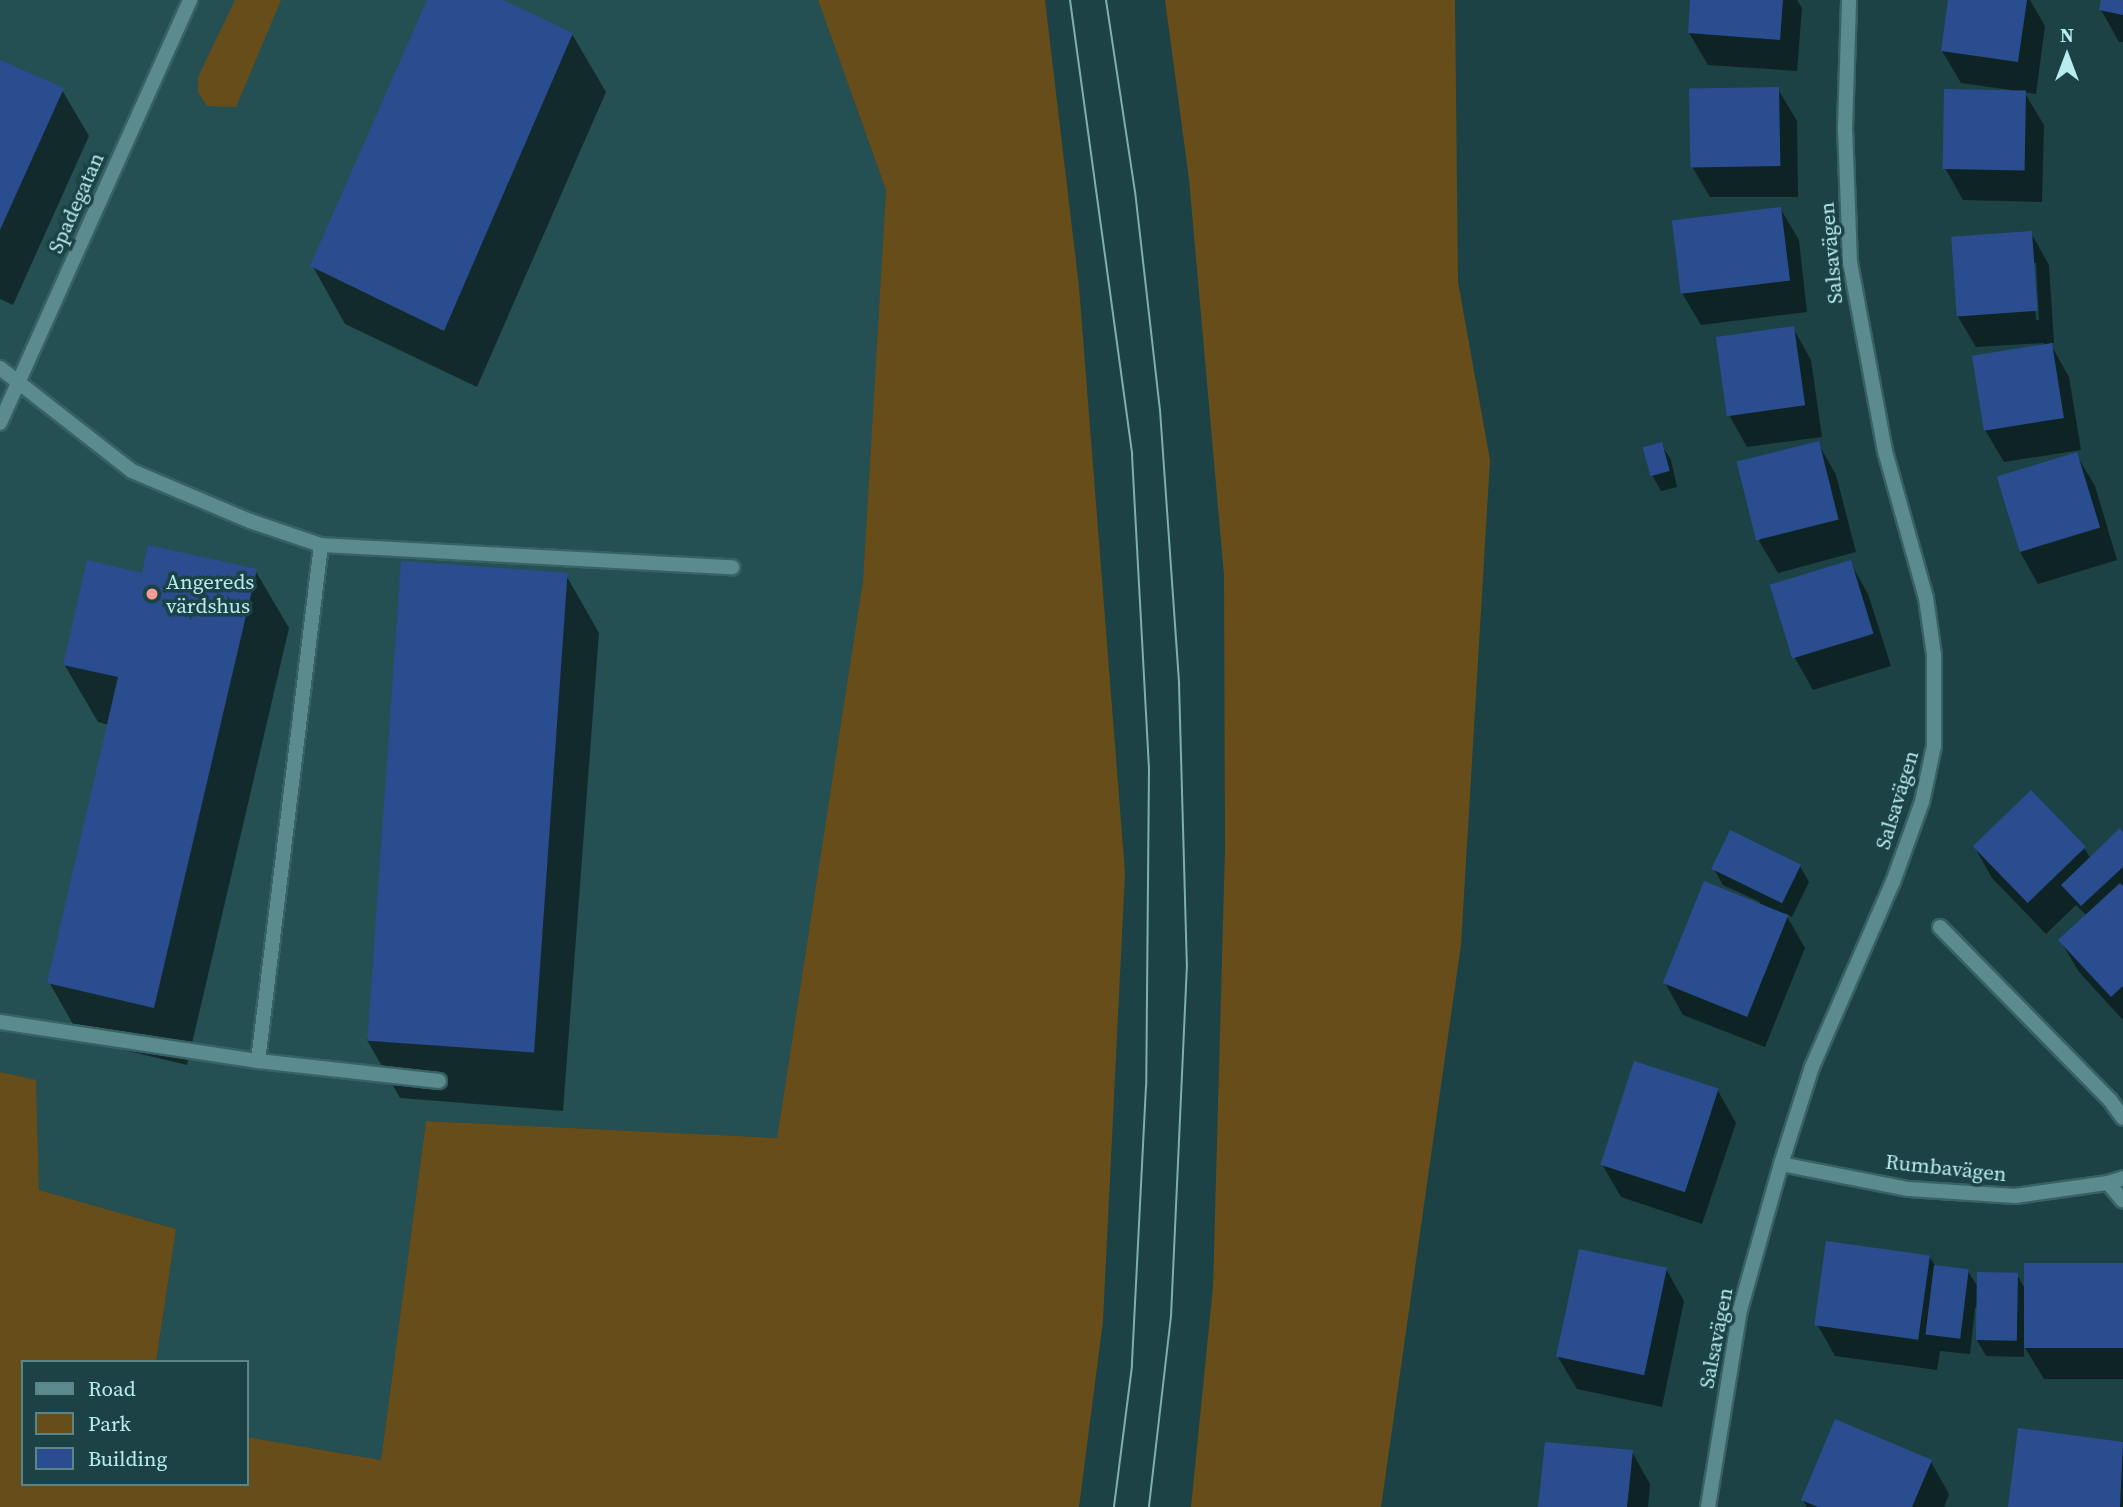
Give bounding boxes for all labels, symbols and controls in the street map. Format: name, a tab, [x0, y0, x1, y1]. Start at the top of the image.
north arrow	[2032, 21, 2102, 91]
text: N	[2060, 22, 2074, 48]
street label: Spadegatan	[43, 149, 109, 257]
street label: Salsavägen	[1814, 201, 1848, 305]
place label: Angereds värdshus	[166, 569, 254, 619]
marker: Angereds värdshus	[144, 586, 160, 602]
street label: Salsavägen	[1870, 748, 1924, 852]
street label: Rumbavägen	[1884, 1149, 2008, 1187]
street label: Salsavägen	[1694, 1286, 1738, 1390]
legend	[21, 1360, 248, 1486]
text: Road	[88, 1374, 136, 1403]
text: Park	[88, 1409, 131, 1438]
text: Building	[88, 1444, 167, 1473]

